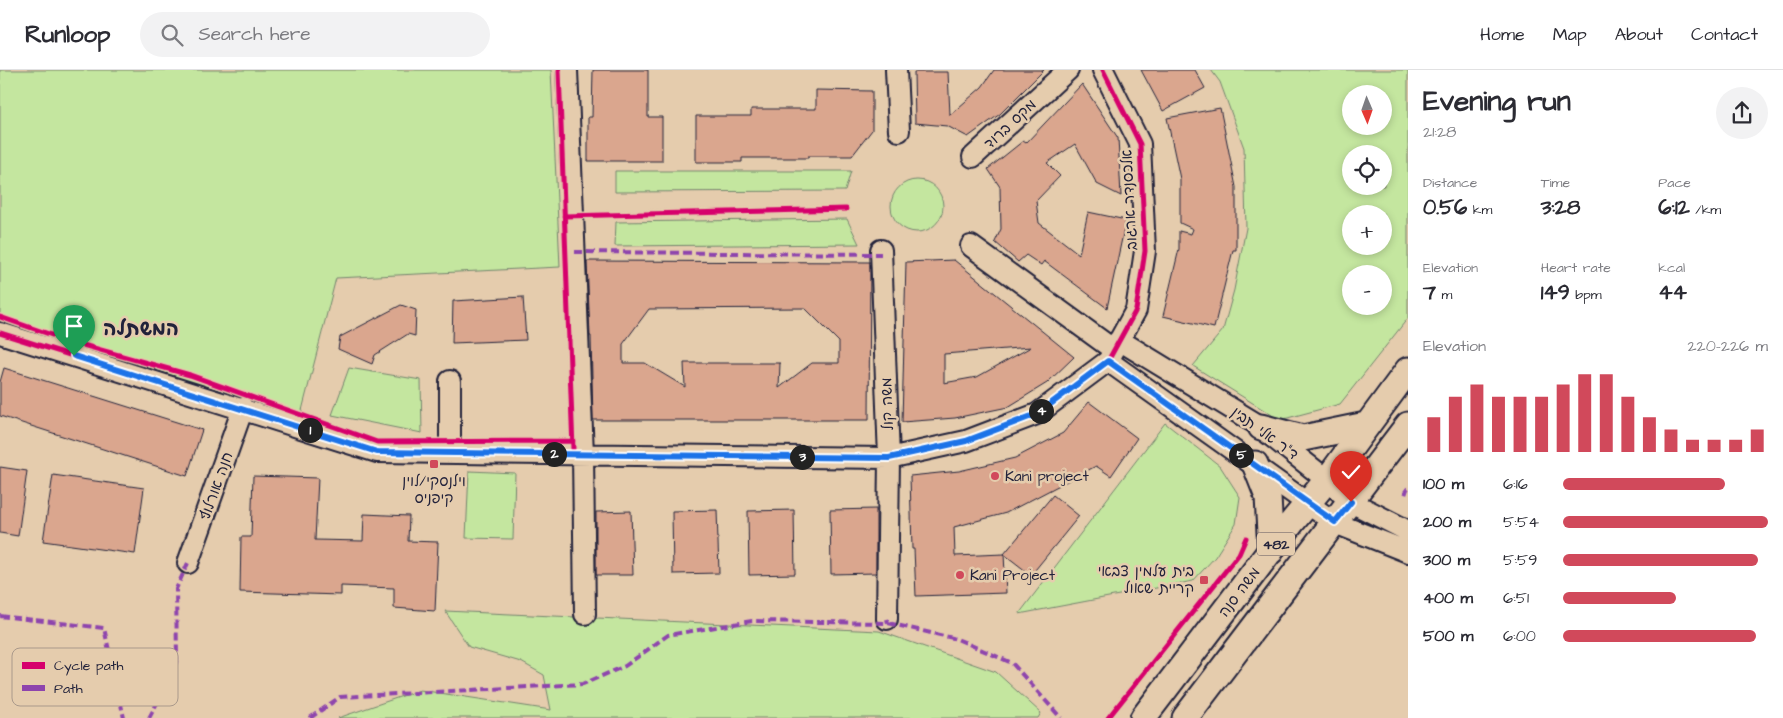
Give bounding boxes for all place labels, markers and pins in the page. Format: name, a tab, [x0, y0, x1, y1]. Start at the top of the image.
pin	[53, 305, 95, 356]
pin: 4	[1028, 398, 1054, 424]
pin: 1	[298, 418, 322, 442]
pin: 2	[542, 442, 566, 466]
pin: 5	[1228, 442, 1254, 468]
pin: 3	[790, 444, 814, 470]
pin	[1330, 451, 1372, 502]
marker: וילנסקי/לוין קיפניס	[428, 458, 440, 470]
place label: Kani project	[1005, 466, 1089, 487]
marker: Kani project	[989, 470, 1001, 482]
place label: וילנסקי/לוין קיפניס	[402, 471, 466, 509]
place label: בית עלמין צבאי קריית שאול	[1098, 561, 1194, 599]
place label: Kani Project	[970, 565, 1055, 586]
marker: Kani Project	[954, 569, 966, 581]
marker: בית עלמין צבאי קריית שאול	[1198, 574, 1210, 586]

